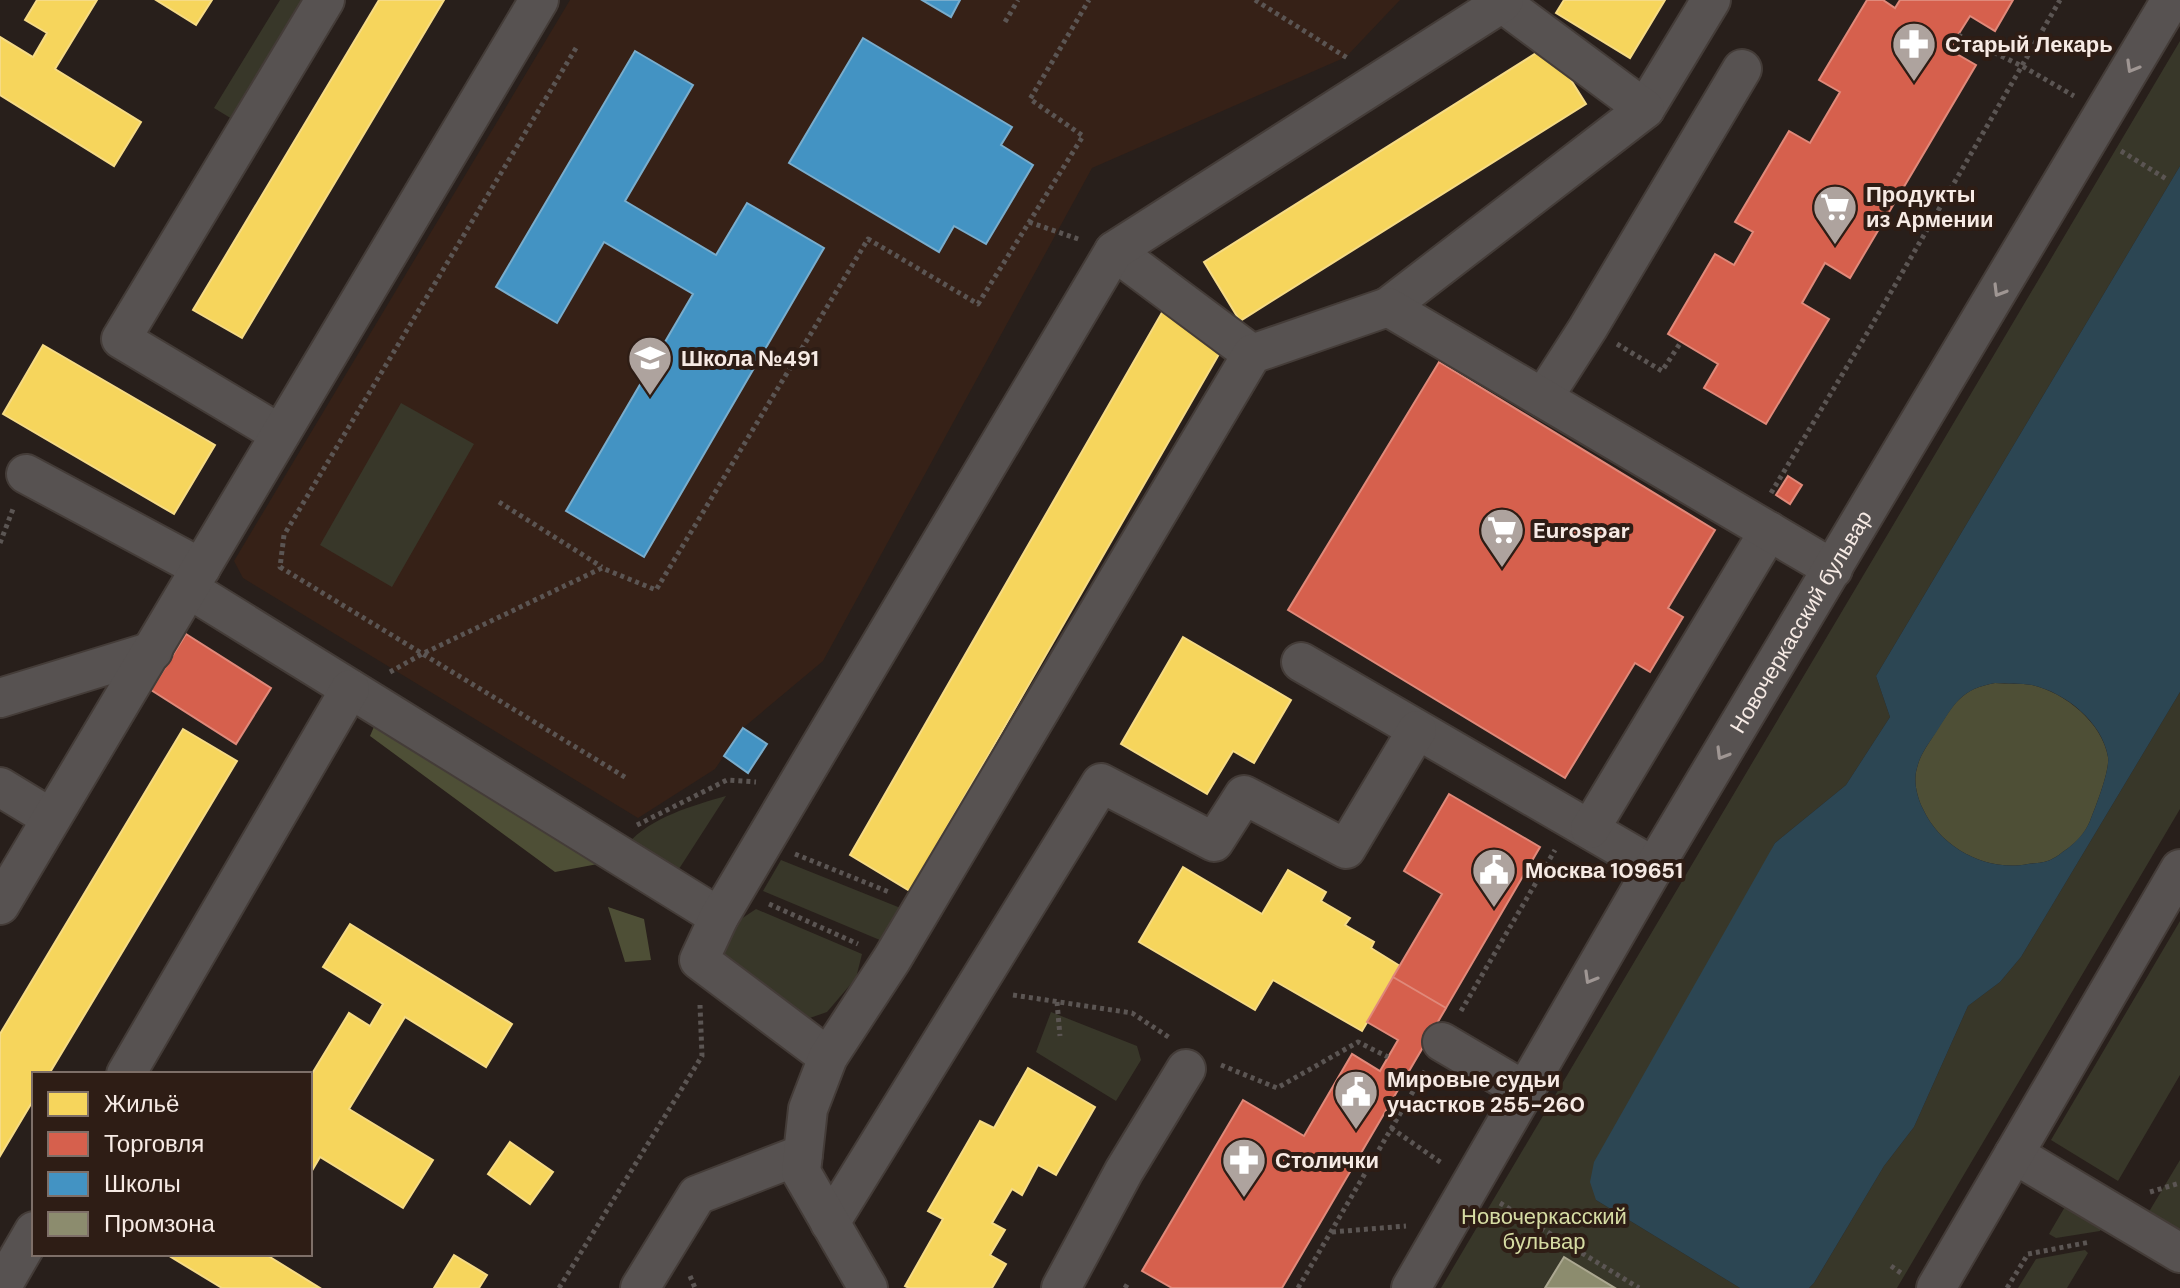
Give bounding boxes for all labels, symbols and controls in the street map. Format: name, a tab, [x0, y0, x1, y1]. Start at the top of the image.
pharmacy icon: Старый Лекарь	[1890, 20, 1938, 83]
place label: Старый Лекарь	[1945, 30, 2113, 59]
one-way arrow	[2126, 58, 2142, 73]
place label: Продукты из Армении	[1866, 180, 1994, 234]
supermarket icon: Продукты из Армении	[1811, 183, 1859, 246]
one-way arrow	[1993, 282, 2009, 297]
school or university icon: Школа №491	[626, 334, 674, 397]
place label: Школа №491	[681, 344, 819, 373]
street label: Новочеркасский бульвар	[1723, 505, 1878, 738]
supermarket icon: Eurospar	[1478, 506, 1526, 569]
place label: Eurospar	[1533, 516, 1630, 545]
one-way arrow	[1716, 745, 1732, 760]
public building icon: Москва 109651	[1470, 846, 1518, 909]
place label: Москва 109651	[1525, 856, 1683, 885]
one-way arrow	[1584, 969, 1600, 984]
place label: Мировые судьи участков 255-260	[1387, 1065, 1585, 1119]
public building icon: Мировые судьи участков 255-260	[1332, 1068, 1380, 1131]
legend	[32, 1072, 312, 1256]
text: Жильё	[104, 1088, 179, 1119]
text: Торговля	[104, 1128, 204, 1159]
pharmacy icon: Столички	[1220, 1136, 1268, 1199]
place label: Столички	[1275, 1146, 1379, 1175]
text: Школы	[104, 1168, 181, 1199]
park label: Новочеркасский бульвар	[1461, 1202, 1627, 1256]
text: Промзона	[104, 1208, 216, 1239]

